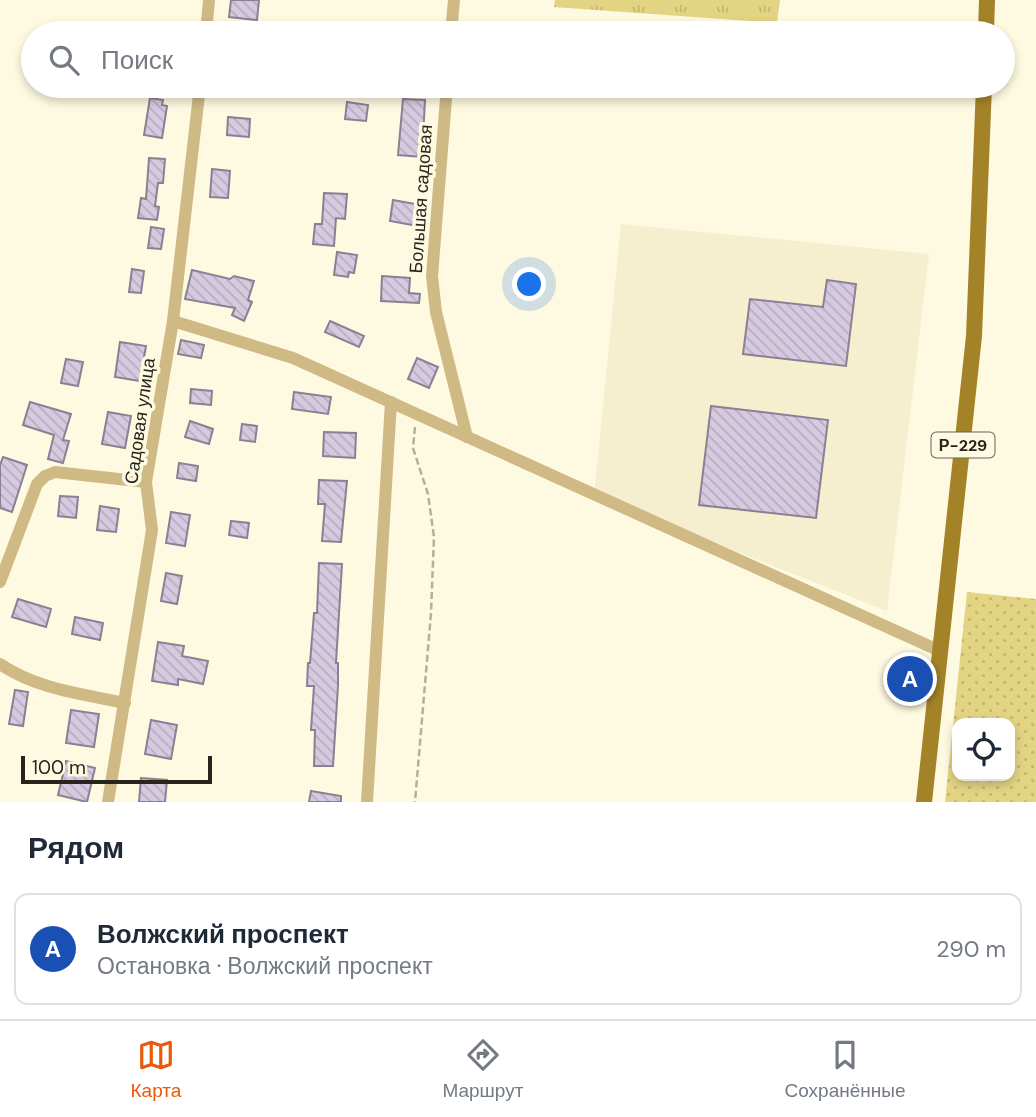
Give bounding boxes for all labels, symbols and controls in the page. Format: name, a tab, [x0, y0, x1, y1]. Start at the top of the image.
search box	[21, 21, 1015, 98]
icon: search	[45, 41, 83, 79]
text: Поиск	[101, 43, 173, 77]
street label: Большая садовая	[404, 124, 438, 274]
your location	[512, 267, 546, 301]
street label: Садовая улица	[119, 355, 161, 486]
road number: Р-229	[932, 432, 995, 458]
pin: A	[887, 653, 933, 705]
map controls	[952, 718, 1015, 781]
button: locate	[952, 718, 1015, 781]
scale bar	[21, 753, 212, 785]
text: 100 m	[32, 755, 86, 780]
text: Рядом	[28, 828, 124, 867]
text: Волжский проспект	[97, 917, 349, 951]
text: A	[45, 934, 61, 964]
text: 290 m	[936, 934, 1006, 964]
text: Остановка · Волжский проспект	[97, 951, 433, 981]
tab: Карта	[131, 1036, 181, 1103]
tab: Маршрут	[442, 1036, 523, 1103]
tab: Сохранённые	[784, 1036, 905, 1103]

